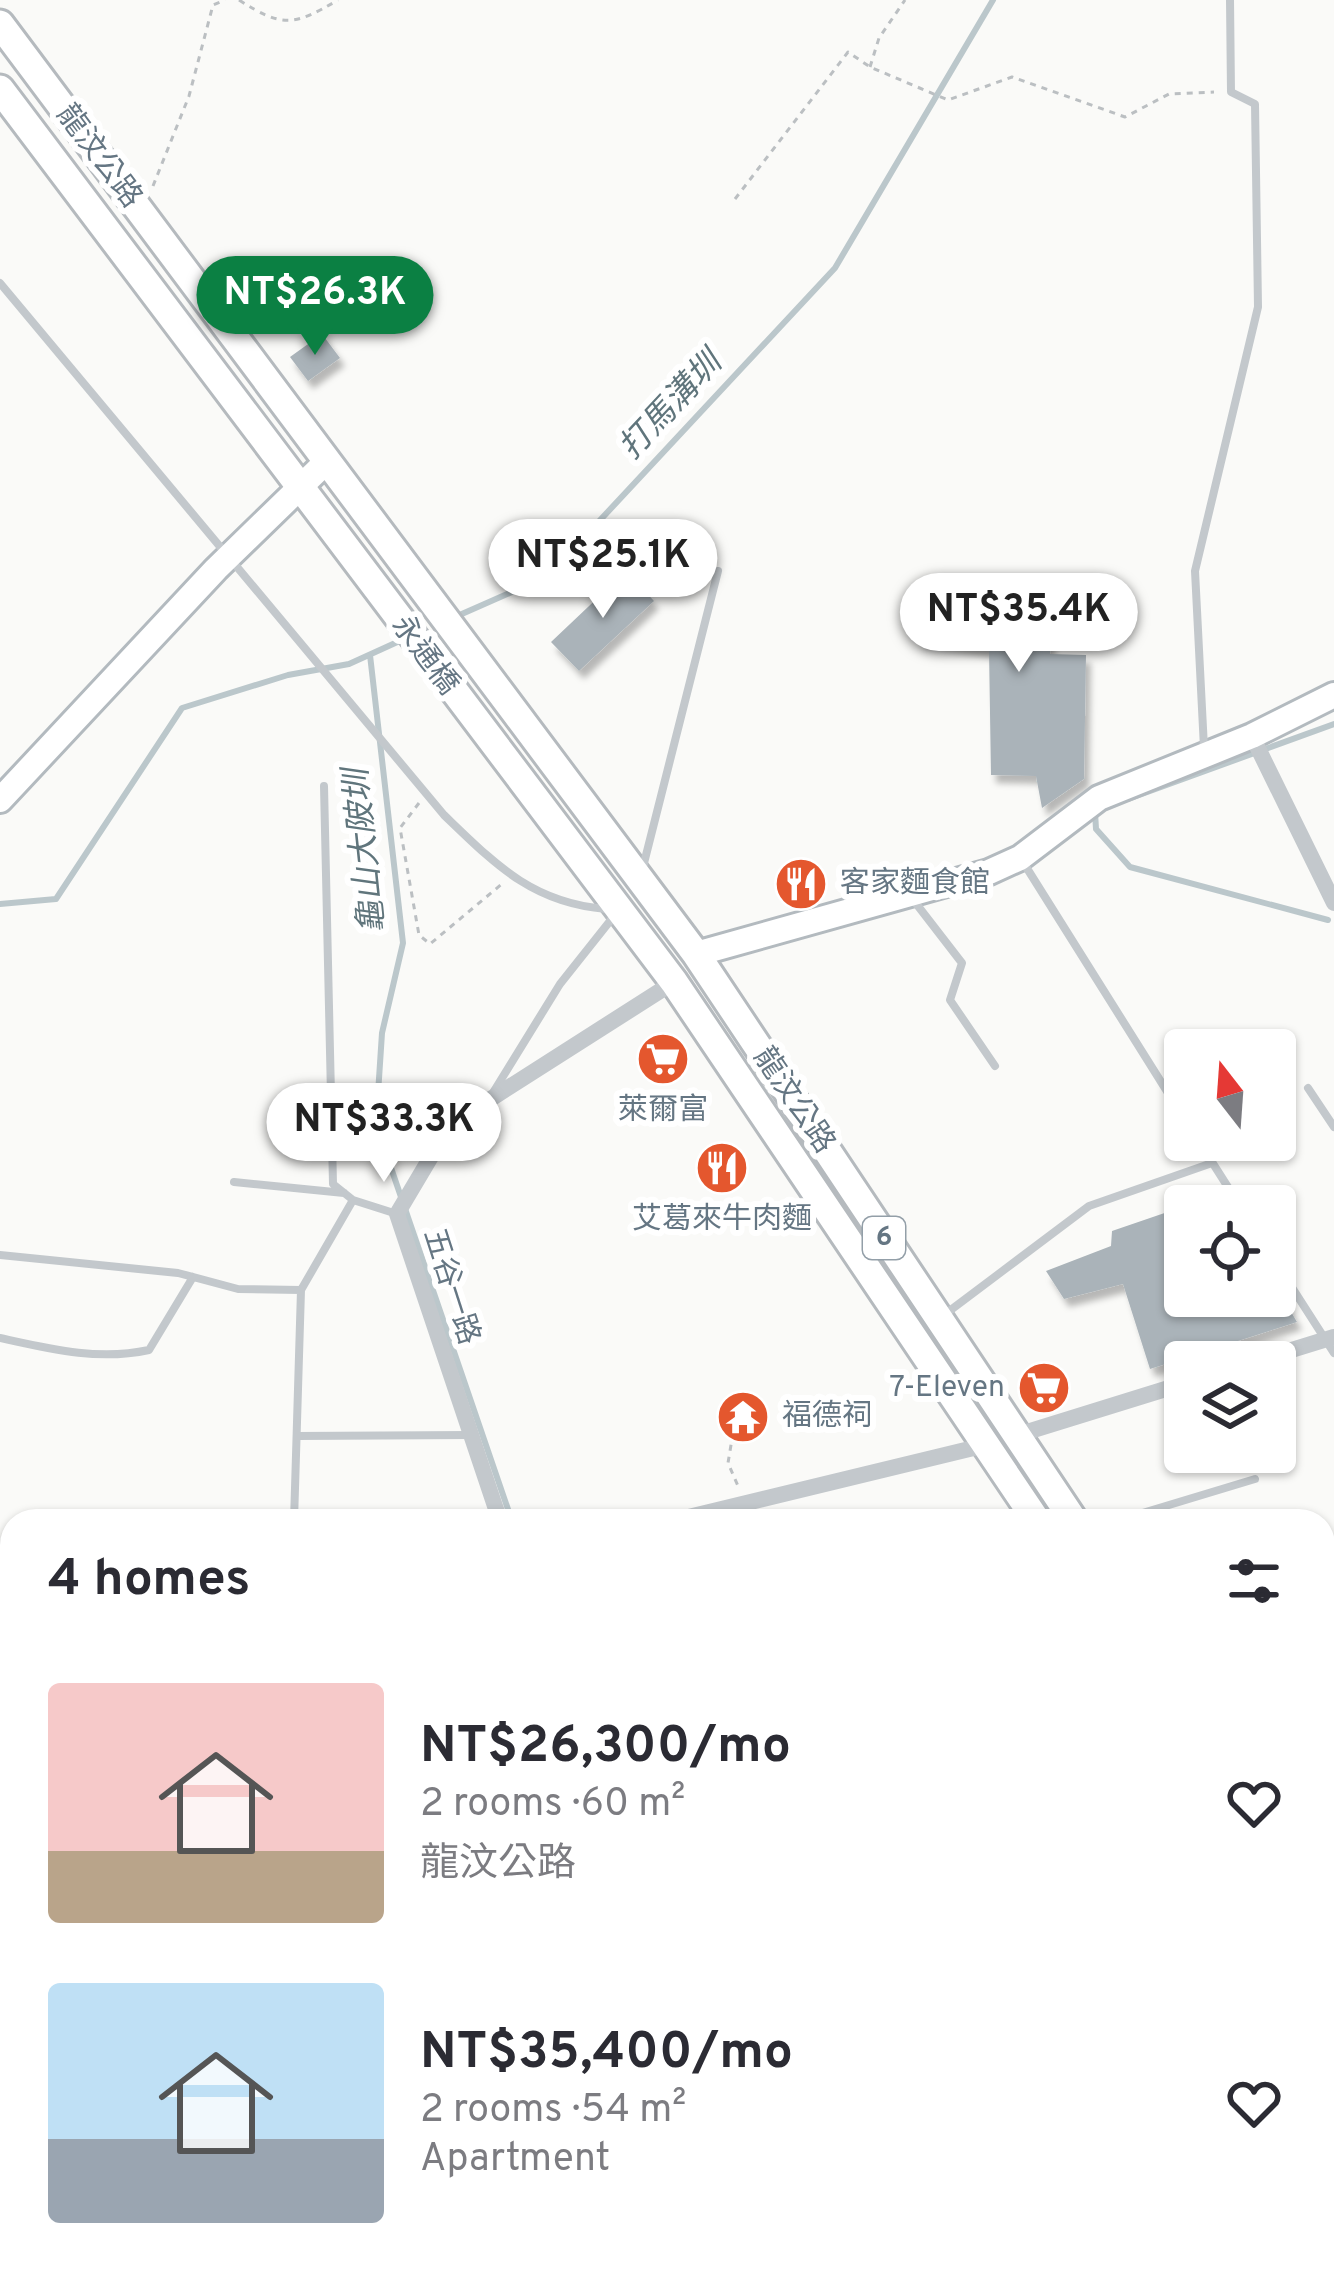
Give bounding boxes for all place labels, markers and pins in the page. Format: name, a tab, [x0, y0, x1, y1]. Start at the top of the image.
pin: NT$26.3K	[191, 256, 439, 358]
pin: NT$25.1K	[479, 519, 727, 621]
pin: NT$35.4K	[895, 573, 1143, 675]
restaurant icon: 客家麵食館	[773, 856, 829, 912]
place label: 客家麵食館	[840, 866, 990, 903]
supermarket icon: 萊爾富	[635, 1031, 691, 1087]
pin: NT$33.3K	[260, 1083, 508, 1185]
place label: 萊爾富	[618, 1093, 708, 1130]
restaurant icon: 艾葛來牛肉麵	[694, 1140, 750, 1196]
place label: 艾葛來牛肉麵	[632, 1202, 812, 1239]
supermarket icon: 7-Eleven	[1016, 1360, 1072, 1416]
place label: 7-Eleven	[889, 1370, 1005, 1407]
temple icon: 福德祠	[715, 1389, 771, 1445]
place label: 福德祠	[782, 1399, 872, 1436]

